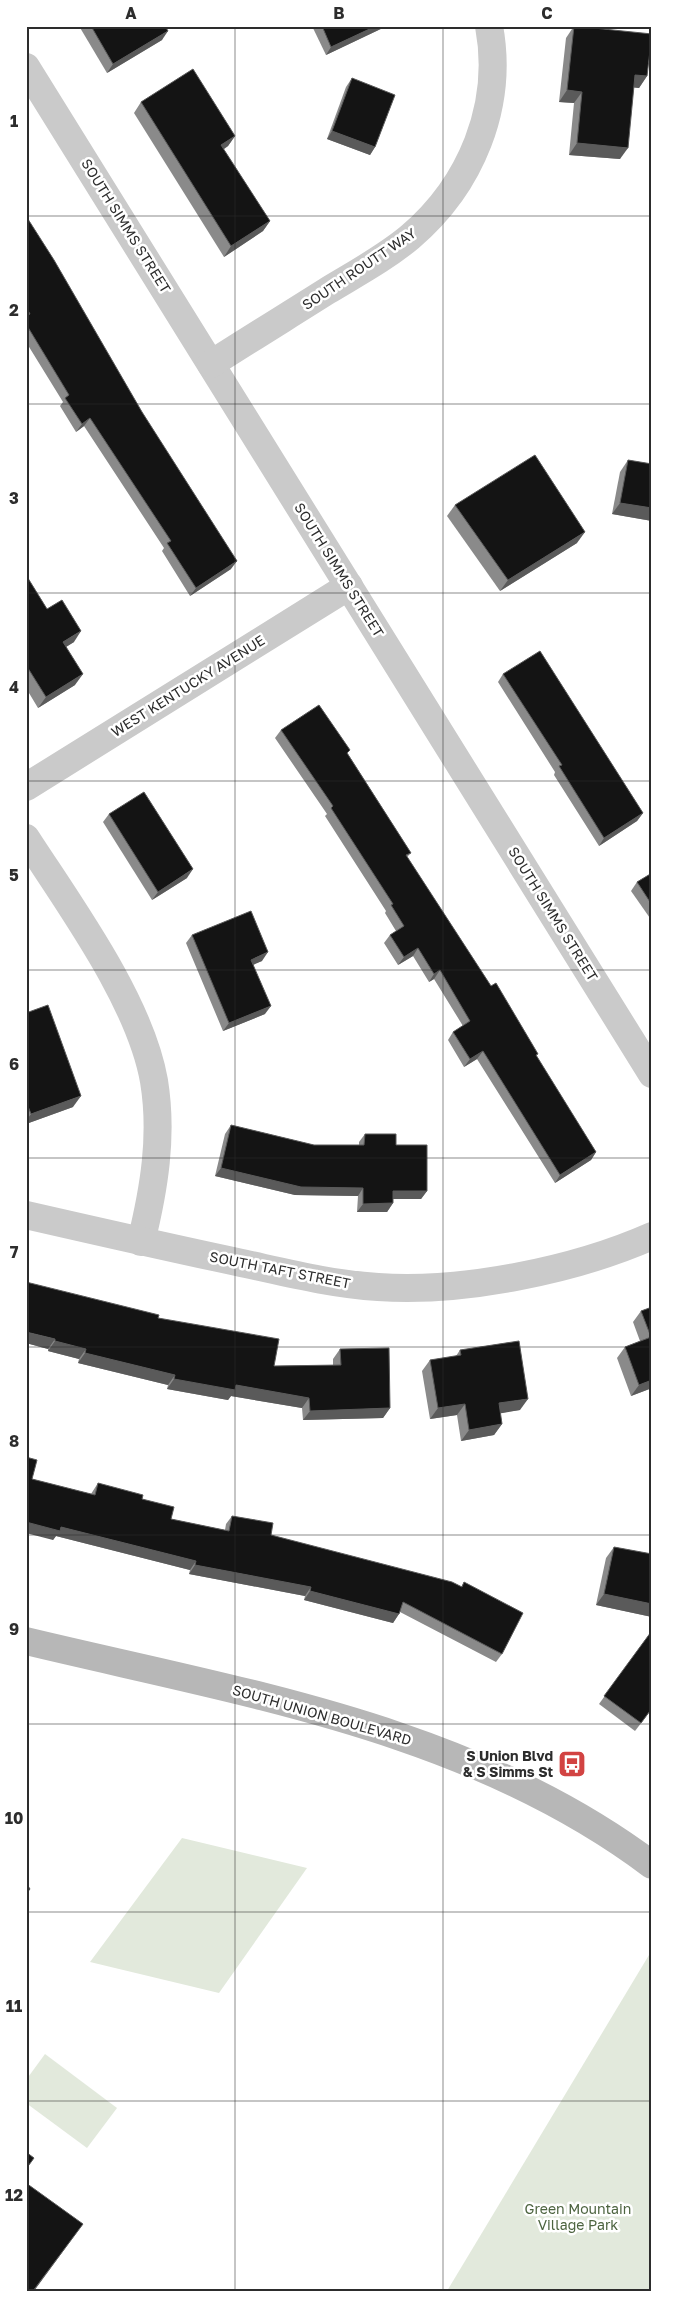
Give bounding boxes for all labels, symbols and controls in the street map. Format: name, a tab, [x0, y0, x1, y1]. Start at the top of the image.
text: A	[125, 3, 137, 23]
text: B	[333, 3, 345, 23]
text: C	[541, 3, 553, 23]
text: 1	[10, 111, 18, 131]
street label: SOUTH SIMMS STREET	[78, 155, 175, 296]
street label: SOUTH ROUTT WAY	[299, 224, 419, 313]
text: 2	[9, 300, 19, 320]
text: 3	[9, 488, 19, 508]
street label: SOUTH SIMMS STREET	[291, 499, 388, 640]
street label: WEST KENTUCKY AVENUE	[108, 631, 268, 740]
text: 4	[9, 677, 19, 697]
street label: SOUTH SIMMS STREET	[505, 843, 602, 984]
text: 5	[9, 865, 19, 885]
text: 6	[9, 1054, 19, 1074]
text: 7	[10, 1242, 19, 1262]
street label: SOUTH TAFT STREET	[208, 1248, 352, 1292]
text: 8	[9, 1431, 19, 1451]
text: 9	[9, 1619, 19, 1639]
street label: SOUTH UNION BOULEVARD	[231, 1681, 414, 1748]
place label: S Union Blvd & S Simms St	[463, 1747, 553, 1780]
bus stop icon: S Union Blvd & S Simms St	[557, 1749, 587, 1779]
text: 10	[5, 1808, 23, 1828]
text: 11	[6, 1996, 22, 2016]
text: 12	[5, 2185, 23, 2205]
park label: Green Mountain Village Park	[525, 2200, 631, 2233]

